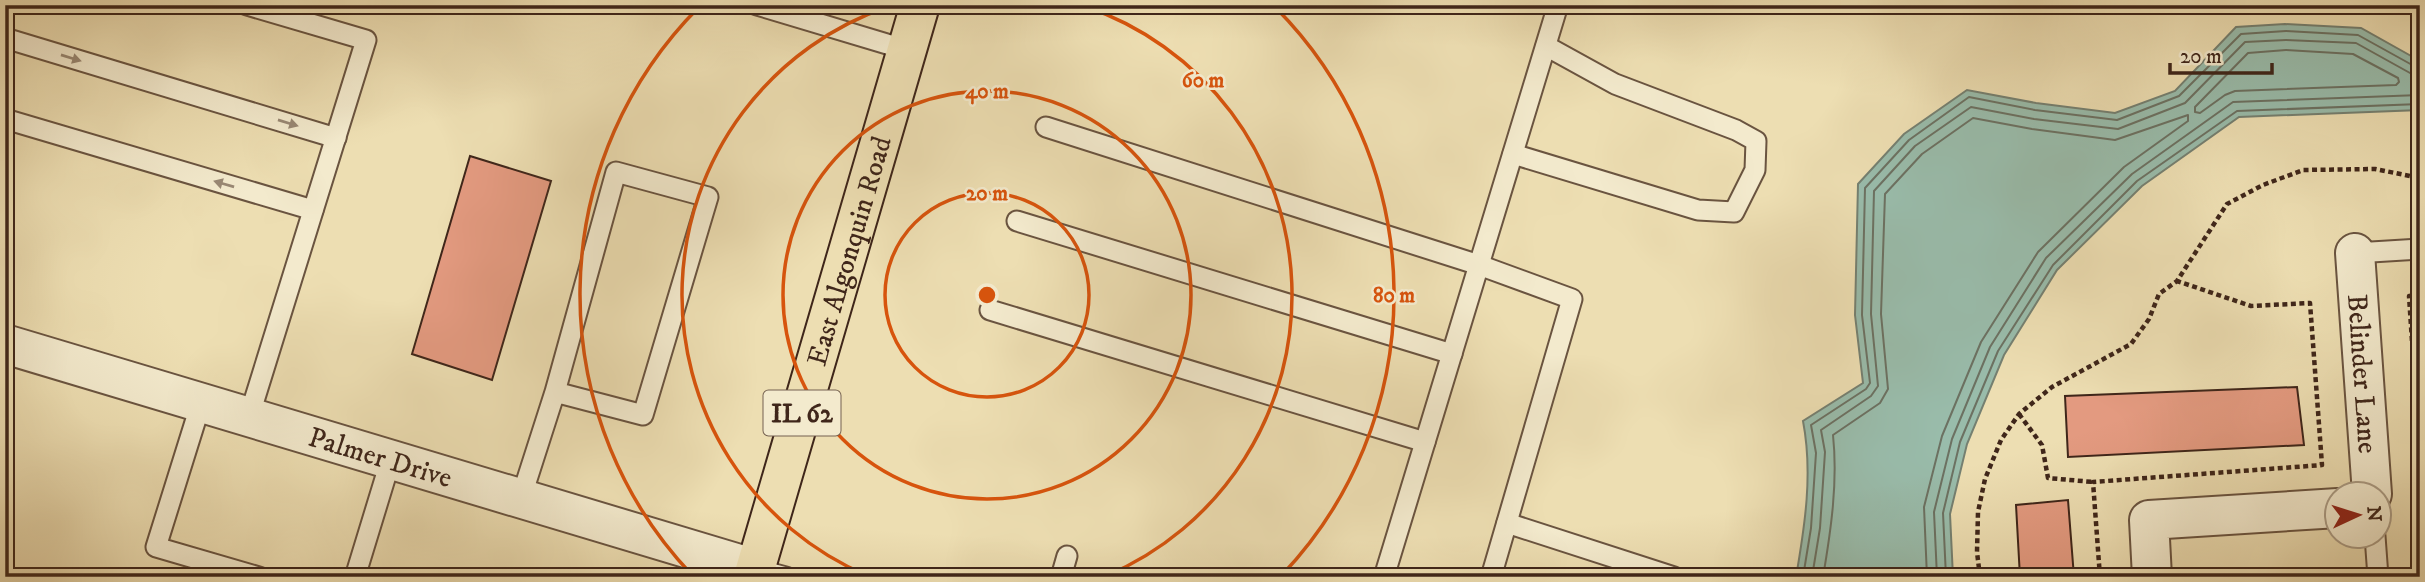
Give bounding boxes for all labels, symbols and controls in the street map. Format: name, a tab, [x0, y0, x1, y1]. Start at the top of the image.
scale bar	[2170, 32, 2271, 76]
text: 20 m	[2180, 44, 2222, 70]
one-way arrow	[60, 53, 81, 64]
text: 60 m	[1182, 68, 1224, 94]
text: 40 m	[965, 79, 1009, 105]
one-way arrow	[278, 119, 299, 129]
street label: East Algonquin Road	[800, 132, 900, 370]
one-way arrow	[214, 178, 235, 188]
text: 20 m	[966, 181, 1008, 207]
centre of rings	[975, 283, 999, 307]
text: 80 m	[1373, 283, 1415, 309]
street label: Belinder Lane	[2339, 293, 2385, 455]
road number: IL 62	[764, 390, 840, 436]
street label: Palmer Drive	[304, 420, 456, 496]
north arrow	[2324, 480, 2394, 550]
text: N	[2361, 505, 2386, 523]

